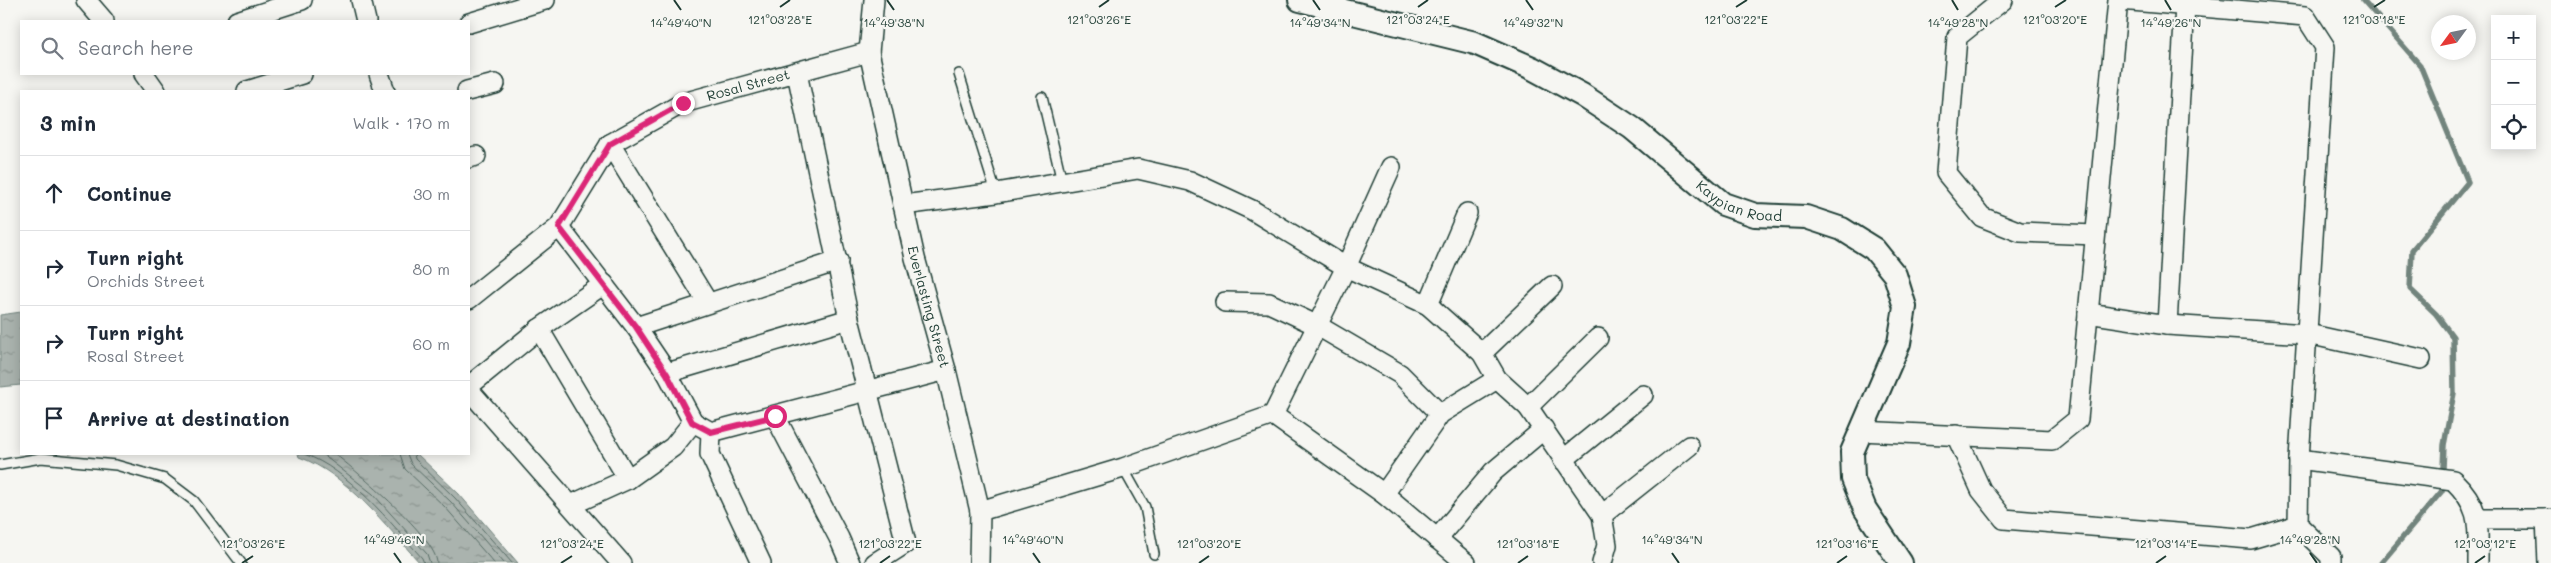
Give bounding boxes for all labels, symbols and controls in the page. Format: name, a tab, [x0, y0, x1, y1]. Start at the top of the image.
text: 121°03'28"E	[748, 11, 812, 27]
text: 121°03'26"E	[1067, 11, 1131, 27]
text: 121°03'24"E	[1386, 11, 1450, 27]
text: 121°03'22"E	[1704, 11, 1768, 27]
text: 121°03'20"E	[2023, 11, 2087, 27]
text: 121°03'18"E	[2343, 11, 2406, 27]
text: 14°49'40"N	[650, 14, 712, 30]
text: 14°49'38"N	[863, 14, 925, 30]
text: 14°49'34"N	[1290, 14, 1351, 30]
text: 14°49'32"N	[1503, 14, 1563, 30]
text: 14°49'28"N	[1928, 14, 1988, 30]
text: 14°49'26"N	[2141, 14, 2201, 30]
north arrow	[2431, 15, 2476, 60]
map controls	[2491, 15, 2536, 150]
button: +	[2491, 15, 2536, 60]
search box	[20, 20, 470, 75]
icon: search	[38, 34, 66, 62]
text: Search here	[78, 35, 194, 60]
button: −	[2491, 60, 2536, 105]
street label: Rosal Street	[704, 64, 792, 105]
route end	[672, 92, 695, 115]
button: locate	[2491, 105, 2536, 150]
text: 3 min	[40, 109, 96, 136]
text: Walk · 170 m	[352, 112, 450, 133]
street label: Kaypian Road	[1692, 176, 1783, 225]
icon: ahead	[40, 179, 68, 207]
text: Continue	[87, 181, 172, 206]
text: 30 m	[413, 183, 450, 204]
street label: Everlasting Street	[904, 244, 955, 370]
text: Turn right	[87, 245, 184, 270]
icon: right	[40, 254, 68, 282]
text: 80 m	[413, 258, 450, 279]
text: Orchids Street	[87, 270, 205, 291]
text: Turn right	[87, 320, 184, 345]
icon: right	[40, 329, 68, 357]
text: 60 m	[413, 333, 450, 354]
text: Rosal Street	[87, 345, 185, 366]
icon: arrive	[40, 404, 68, 432]
route start	[764, 405, 787, 428]
text: Arrive at destination	[87, 406, 290, 431]
text: 14°49'46"N	[363, 531, 425, 547]
text: 14°49'40"N	[1002, 531, 1064, 547]
text: 14°49'34"N	[1642, 531, 1703, 547]
text: 14°49'28"N	[2280, 531, 2340, 547]
text: 121°03'26"E	[221, 535, 285, 551]
text: 121°03'24"E	[540, 535, 604, 551]
text: 121°03'22"E	[858, 535, 922, 551]
text: 121°03'20"E	[1177, 535, 1241, 551]
text: 121°03'18"E	[1497, 535, 1560, 551]
text: 121°03'16"E	[1816, 535, 1879, 551]
text: 121°03'14"E	[2135, 535, 2197, 551]
text: 121°03'12"E	[2454, 535, 2516, 551]

